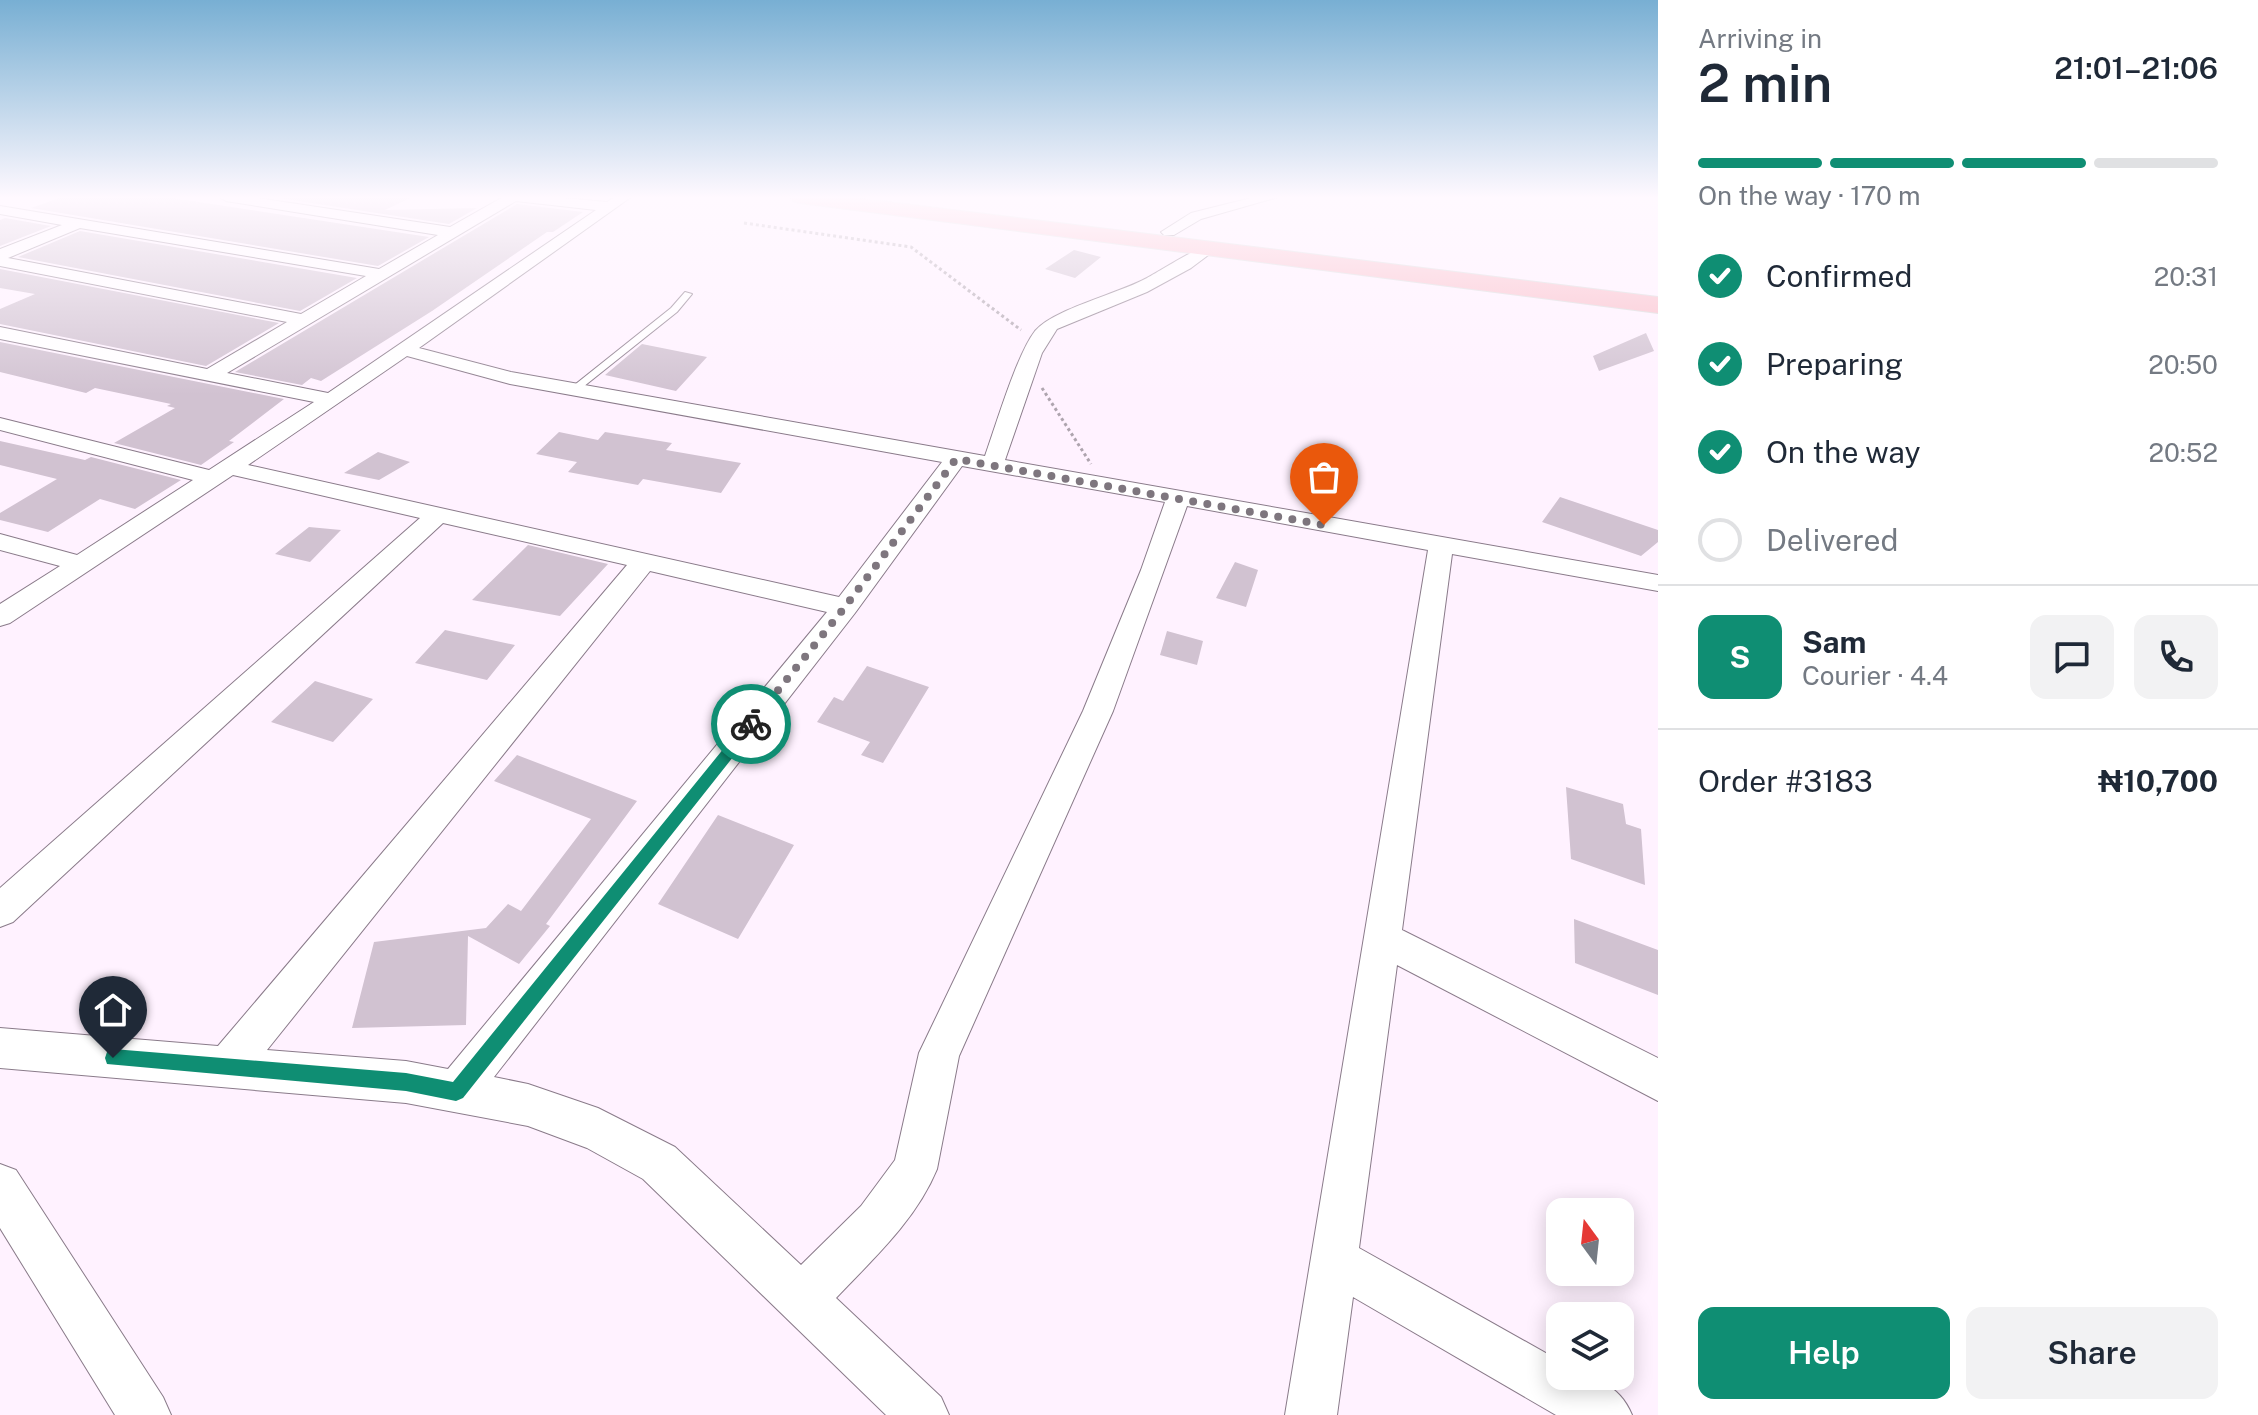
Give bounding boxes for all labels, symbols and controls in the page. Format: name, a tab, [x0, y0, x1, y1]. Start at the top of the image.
text: Arriving in	[1698, 23, 1822, 54]
text: 21:01–21:06	[2054, 50, 2218, 86]
text: 2 min	[1698, 53, 1832, 114]
text: On the way · 170 m	[1698, 180, 1921, 211]
icon: check	[1698, 254, 1742, 298]
text: Confirmed	[1766, 258, 1912, 294]
text: 20:31	[2154, 261, 2218, 292]
icon: check	[1698, 342, 1742, 386]
text: Preparing	[1766, 346, 1903, 382]
text: 20:50	[2148, 349, 2218, 380]
icon: check	[1698, 430, 1742, 474]
text: On the way	[1766, 434, 1920, 470]
text: 20:52	[2149, 437, 2218, 468]
pin	[1290, 443, 1358, 525]
icon: bag	[1302, 455, 1346, 499]
text: Delivered	[1766, 522, 1898, 558]
button: chat	[2030, 615, 2114, 699]
button: phone	[2134, 615, 2218, 699]
text: Sam	[1802, 624, 1866, 660]
text: S	[1730, 639, 1750, 675]
text: Courier · 4.4	[1802, 660, 1948, 691]
courier	[711, 684, 791, 764]
icon: bike	[729, 702, 773, 746]
text: Order #3183	[1698, 763, 1873, 799]
text: ₦10,700	[2098, 763, 2218, 799]
pin	[79, 976, 147, 1058]
icon: home	[91, 988, 135, 1032]
north arrow	[1546, 1198, 1634, 1286]
map controls	[1546, 1198, 1634, 1390]
button: layers	[1546, 1302, 1634, 1390]
button: Help	[1698, 1307, 1950, 1399]
button: Share	[1966, 1307, 2218, 1399]

